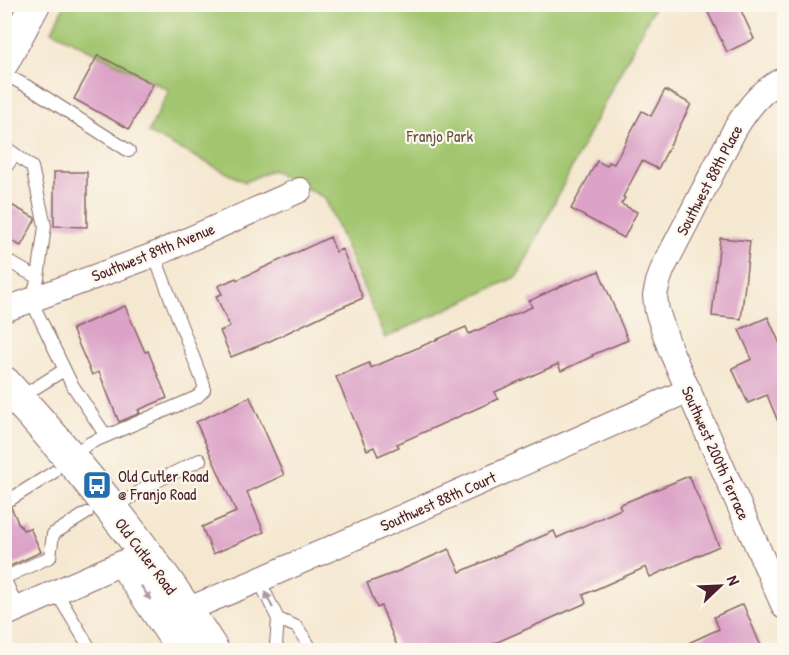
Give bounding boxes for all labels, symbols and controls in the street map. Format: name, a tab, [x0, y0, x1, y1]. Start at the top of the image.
street label: Southwest 88th Place	[671, 120, 748, 239]
park label: Franjo Park	[406, 125, 474, 147]
street label: Southwest 89th Avenue	[88, 217, 218, 287]
street label: Southwest 200th Terrace	[677, 383, 756, 524]
place label: Old Cutler Road @ Franjo Road	[118, 465, 208, 505]
street label: Southwest 88th Court	[377, 465, 500, 536]
bus stop icon: Old Cutler Road @ Franjo Road	[81, 469, 113, 501]
street label: Old Cutler Road	[110, 513, 182, 599]
north arrow	[690, 556, 750, 616]
text: N	[722, 572, 746, 589]
one-way arrow	[140, 584, 152, 600]
one-way arrow	[264, 591, 273, 608]

